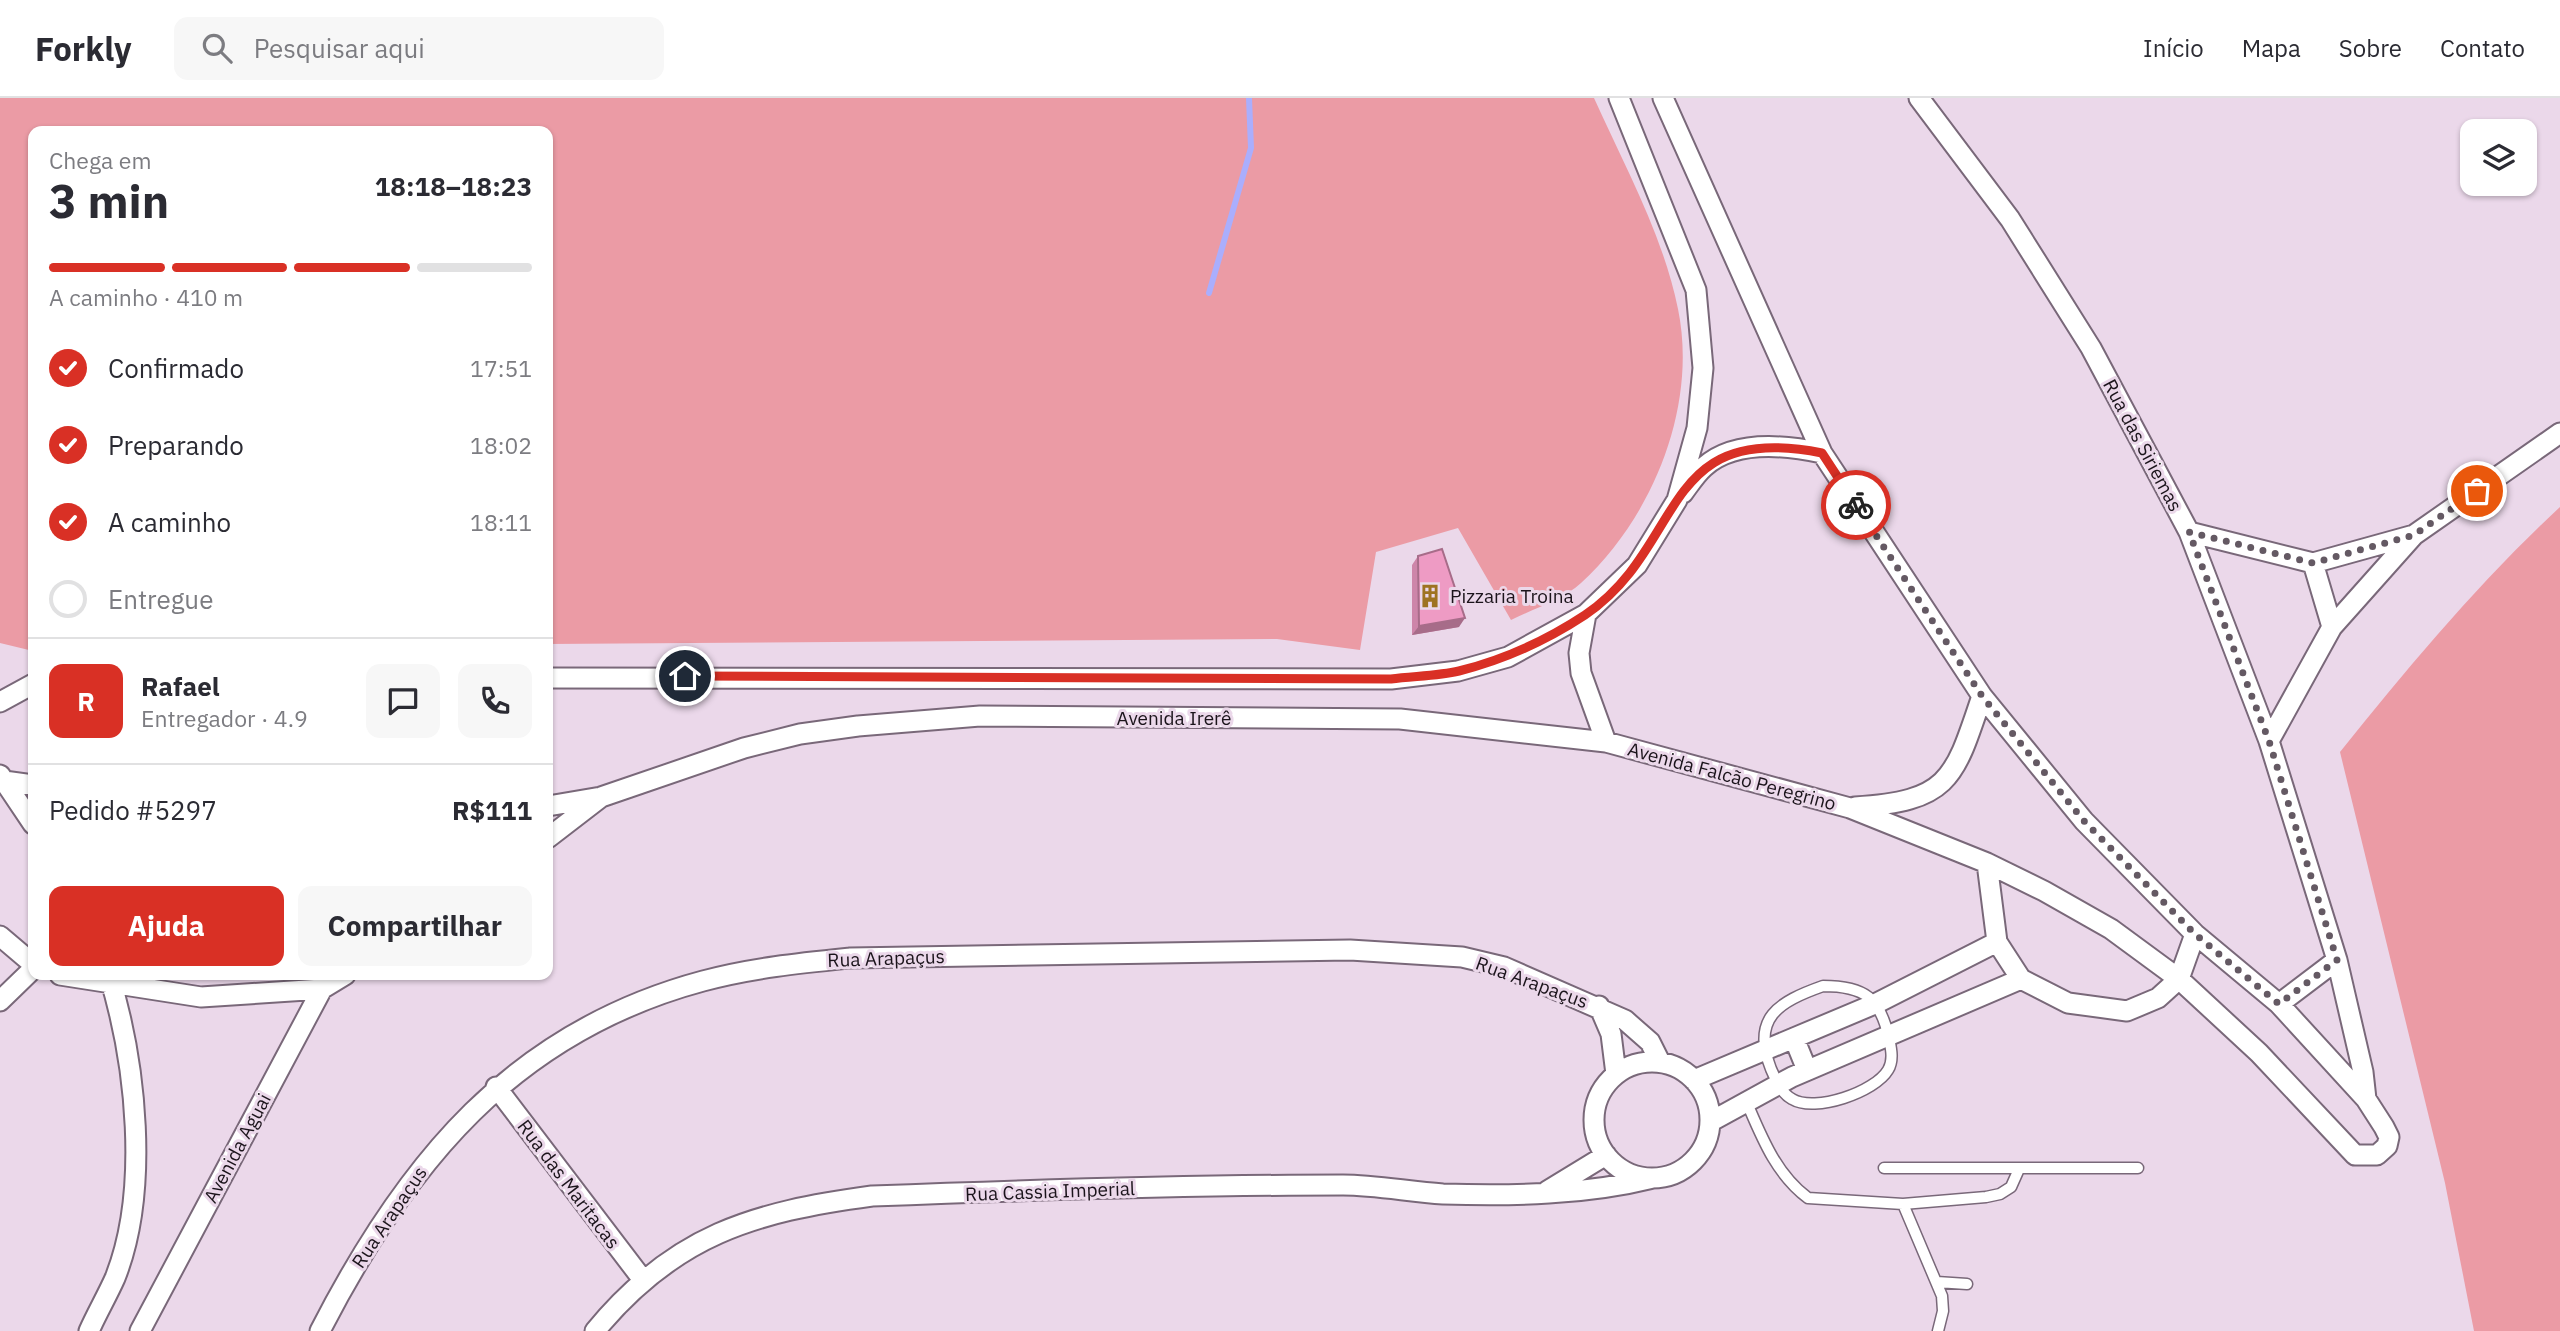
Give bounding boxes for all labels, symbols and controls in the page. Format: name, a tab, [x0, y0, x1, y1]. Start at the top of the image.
search box	[174, 17, 664, 80]
text: Forkly	[35, 27, 132, 70]
icon: search	[198, 29, 236, 67]
text: Pesquisar aqui	[254, 31, 425, 65]
text: Início	[2143, 32, 2204, 64]
text: Mapa	[2242, 32, 2301, 64]
text: Sobre	[2339, 32, 2402, 64]
text: Contato	[2440, 32, 2525, 64]
map controls	[2460, 119, 2537, 196]
button: layers	[2460, 119, 2537, 196]
text: Chega em	[49, 145, 151, 175]
text: 18:18–18:23	[375, 169, 532, 203]
text: 3 min	[49, 171, 169, 231]
text: A caminho · 410 m	[49, 282, 243, 312]
icon: check	[49, 349, 87, 387]
text: Confirmado	[108, 351, 244, 385]
text: 17:51	[470, 353, 532, 383]
street label: Rua das Siriemas	[2098, 375, 2188, 515]
icon: check	[49, 426, 87, 464]
text: Preparando	[108, 428, 244, 462]
text: 18:02	[470, 430, 532, 460]
pin	[2447, 461, 2507, 521]
courier	[1821, 470, 1891, 540]
icon: bag	[2458, 472, 2496, 510]
icon: bike	[1837, 486, 1875, 524]
icon: check	[49, 503, 87, 541]
text: A caminho	[108, 505, 231, 539]
text: 18:11	[470, 507, 532, 537]
text: Entregue	[108, 582, 213, 616]
building icon: Pizzaria Troina	[1416, 582, 1444, 610]
place label: Pizzaria Troina	[1450, 584, 1574, 608]
pin	[655, 646, 715, 706]
icon: home	[666, 657, 704, 695]
button: chat	[366, 664, 440, 738]
button: phone	[458, 664, 532, 738]
text: Rafael	[141, 669, 220, 703]
text: R	[77, 684, 95, 718]
text: Entregador · 4.9	[141, 703, 308, 733]
street label: Avenida Irerê	[1117, 706, 1231, 730]
street label: Avenida Falcão Peregrino	[1625, 737, 1839, 815]
text: Pedido #5297	[49, 793, 217, 827]
text: R$111	[452, 793, 532, 827]
button: Ajuda	[49, 886, 284, 966]
button: Compartilhar	[298, 886, 532, 966]
street label: Rua Arapaçus	[827, 944, 945, 972]
street label: Rua Arapaçus	[1473, 951, 1591, 1013]
street label: Avenida Aguai	[198, 1089, 276, 1207]
street label: Rua das Maritacas	[513, 1115, 625, 1253]
street label: Rua Arapaçus	[346, 1162, 432, 1272]
street label: Rua Cassia Imperial	[965, 1176, 1135, 1206]

